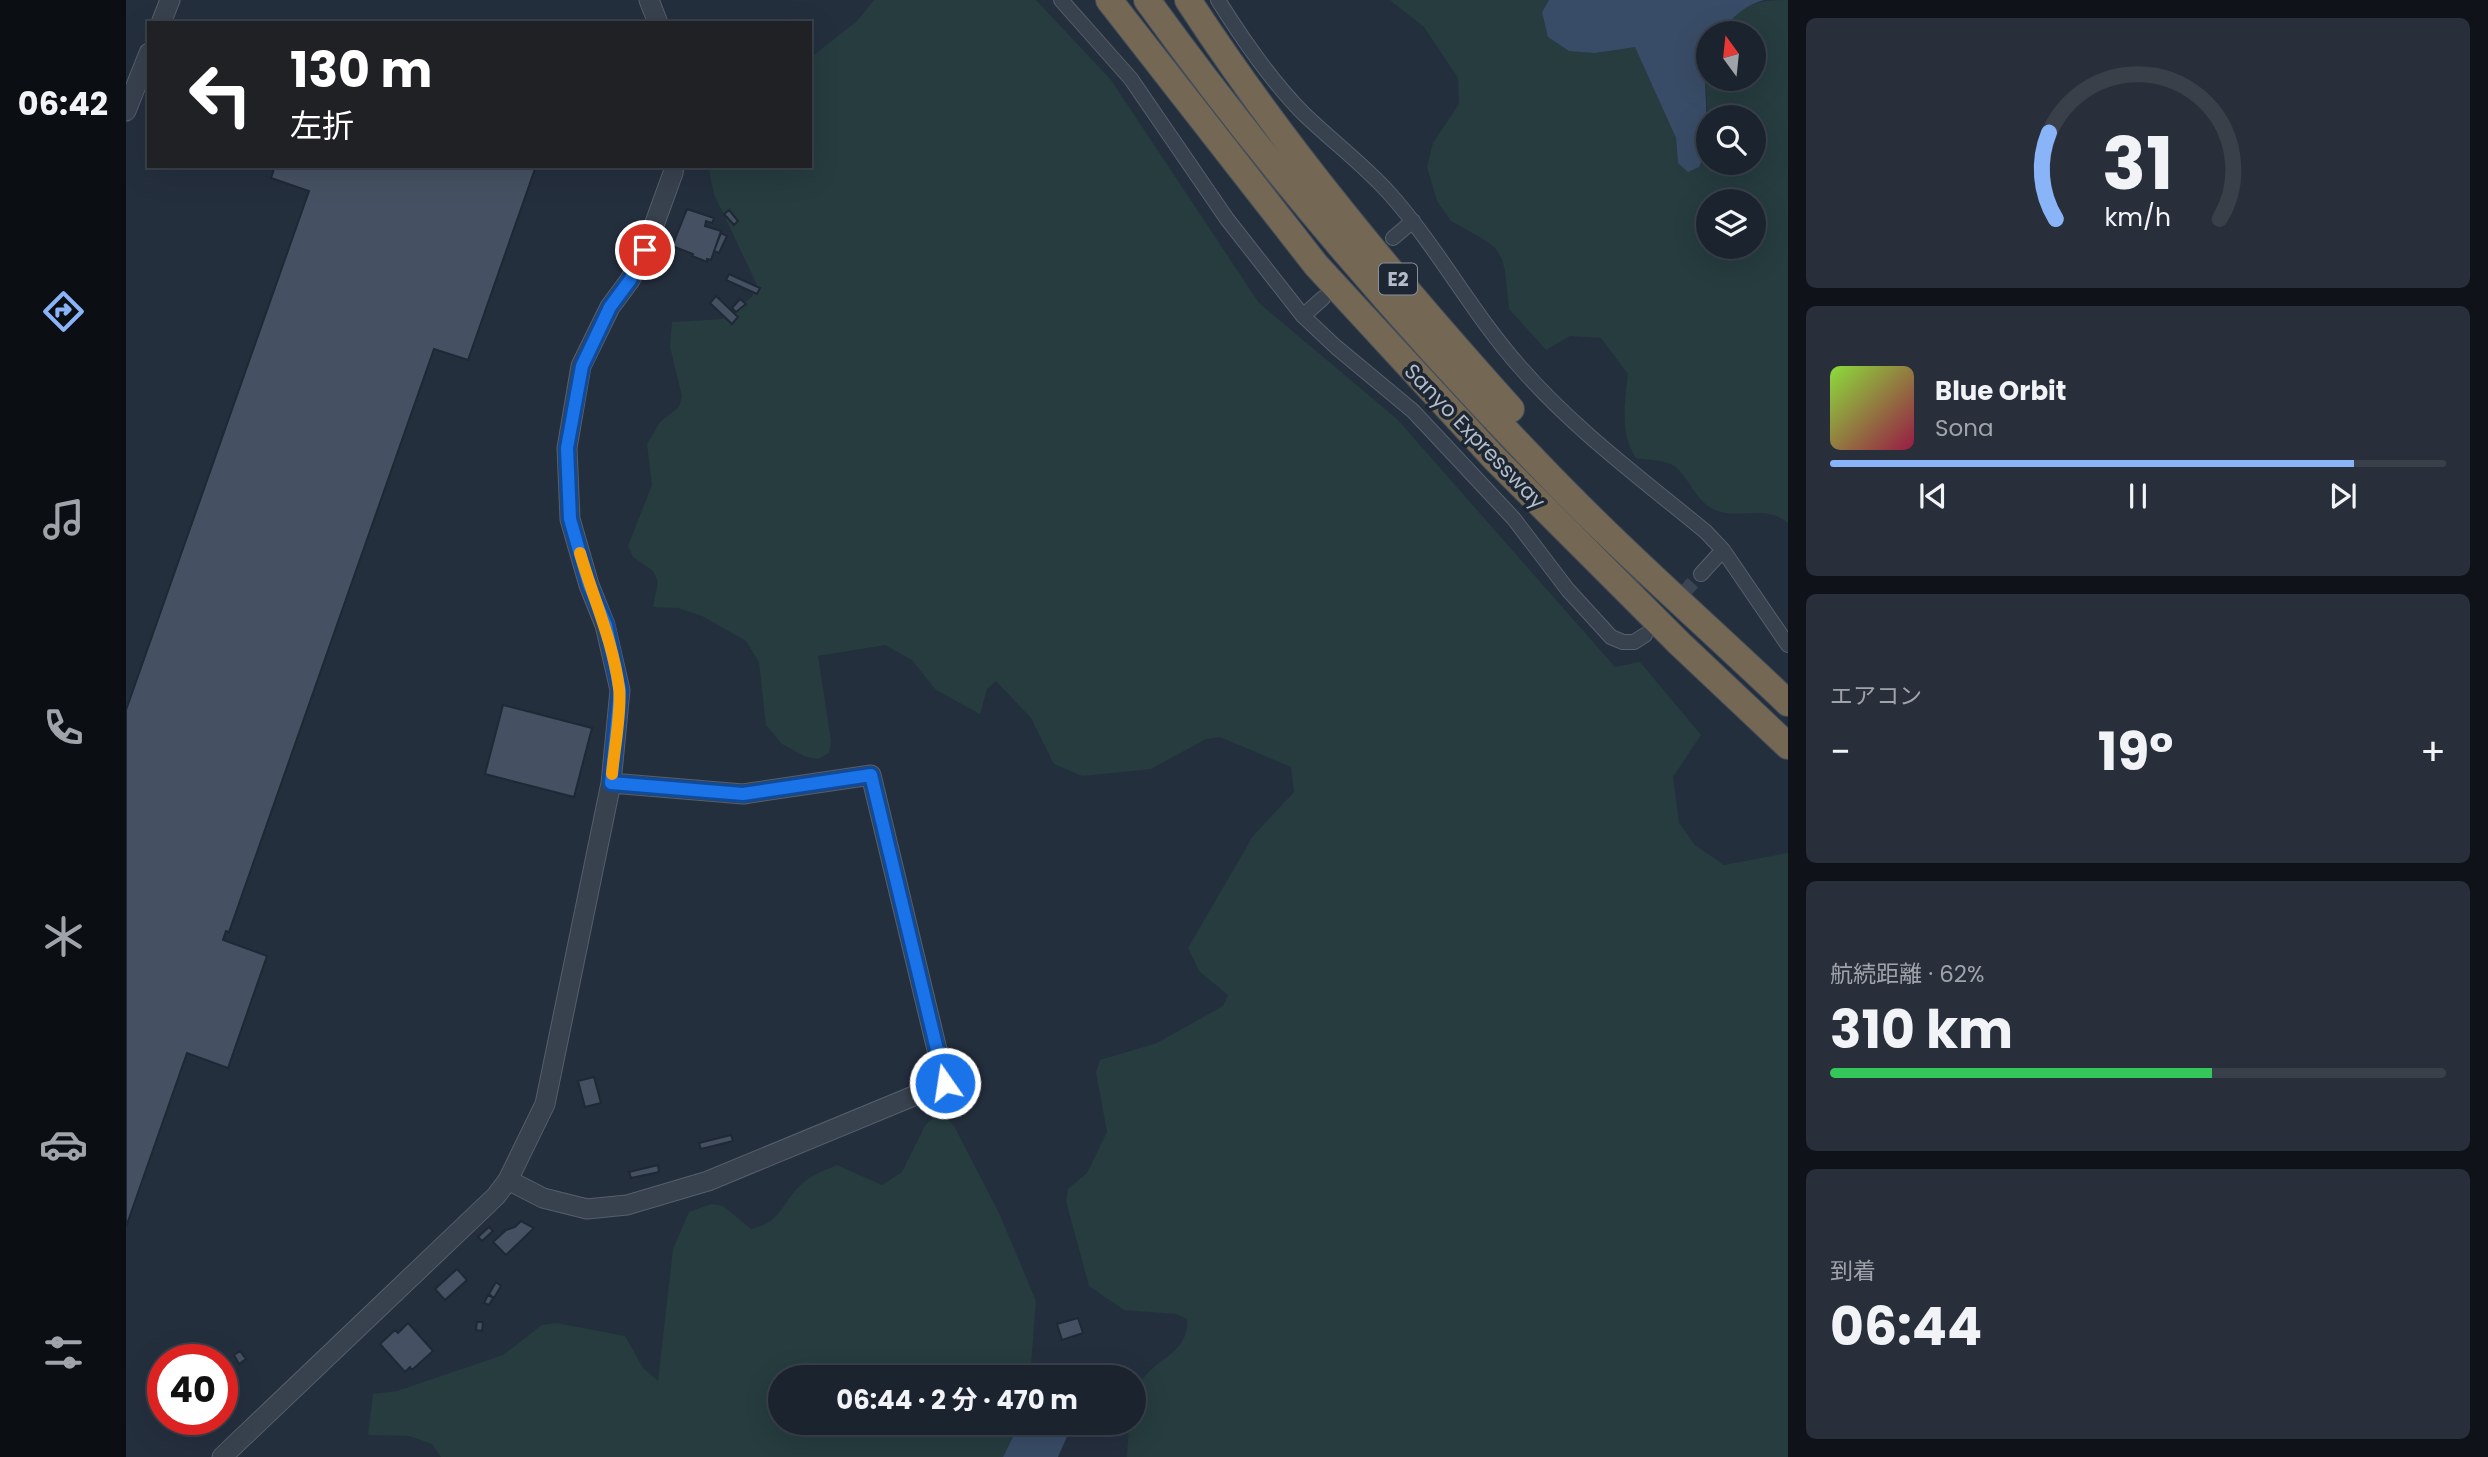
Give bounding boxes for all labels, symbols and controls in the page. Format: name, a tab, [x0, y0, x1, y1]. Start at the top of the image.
north arrow	[1696, 21, 1766, 91]
map controls	[1696, 21, 1766, 259]
text: 130 m	[290, 36, 432, 104]
icon: left	[175, 49, 266, 140]
text: 06:42	[18, 81, 108, 126]
text: 左折	[290, 103, 354, 148]
button: search	[1696, 105, 1766, 175]
text: 31	[2102, 113, 2174, 214]
button: layers	[1696, 189, 1766, 259]
text: km/h	[2105, 200, 2171, 235]
pin	[615, 220, 675, 280]
icon: arrive	[626, 231, 664, 269]
road number: E2	[1379, 264, 1417, 294]
icon: directions	[39, 287, 88, 336]
street label: Sanyo Expressway	[1398, 357, 1552, 515]
text: Blue Orbit	[1935, 373, 2066, 409]
text: Sona	[1935, 412, 1994, 444]
icon: previous	[1914, 477, 1952, 515]
icon: pause	[2119, 477, 2157, 515]
icon: next	[2324, 477, 2362, 515]
icon: music	[39, 495, 88, 544]
text: エアコン	[1830, 680, 1922, 712]
icon: phone	[39, 703, 88, 752]
text: 19°	[2098, 715, 2173, 788]
text: −	[1830, 725, 1851, 778]
text: +	[2420, 725, 2446, 778]
icon: climate	[39, 912, 88, 961]
text: 航続距離 · 62%	[1830, 958, 1984, 990]
text: 310 km	[1830, 993, 2013, 1066]
position arrow	[908, 1046, 982, 1120]
icon: car	[39, 1120, 88, 1169]
text: 到着	[1830, 1255, 1876, 1287]
text: 06:44	[1830, 1290, 1982, 1363]
icon: filters	[39, 1328, 88, 1377]
speed limit sign: 40	[147, 1344, 238, 1435]
text: 06:44 · 2 分 · 470 m	[836, 1382, 1078, 1418]

